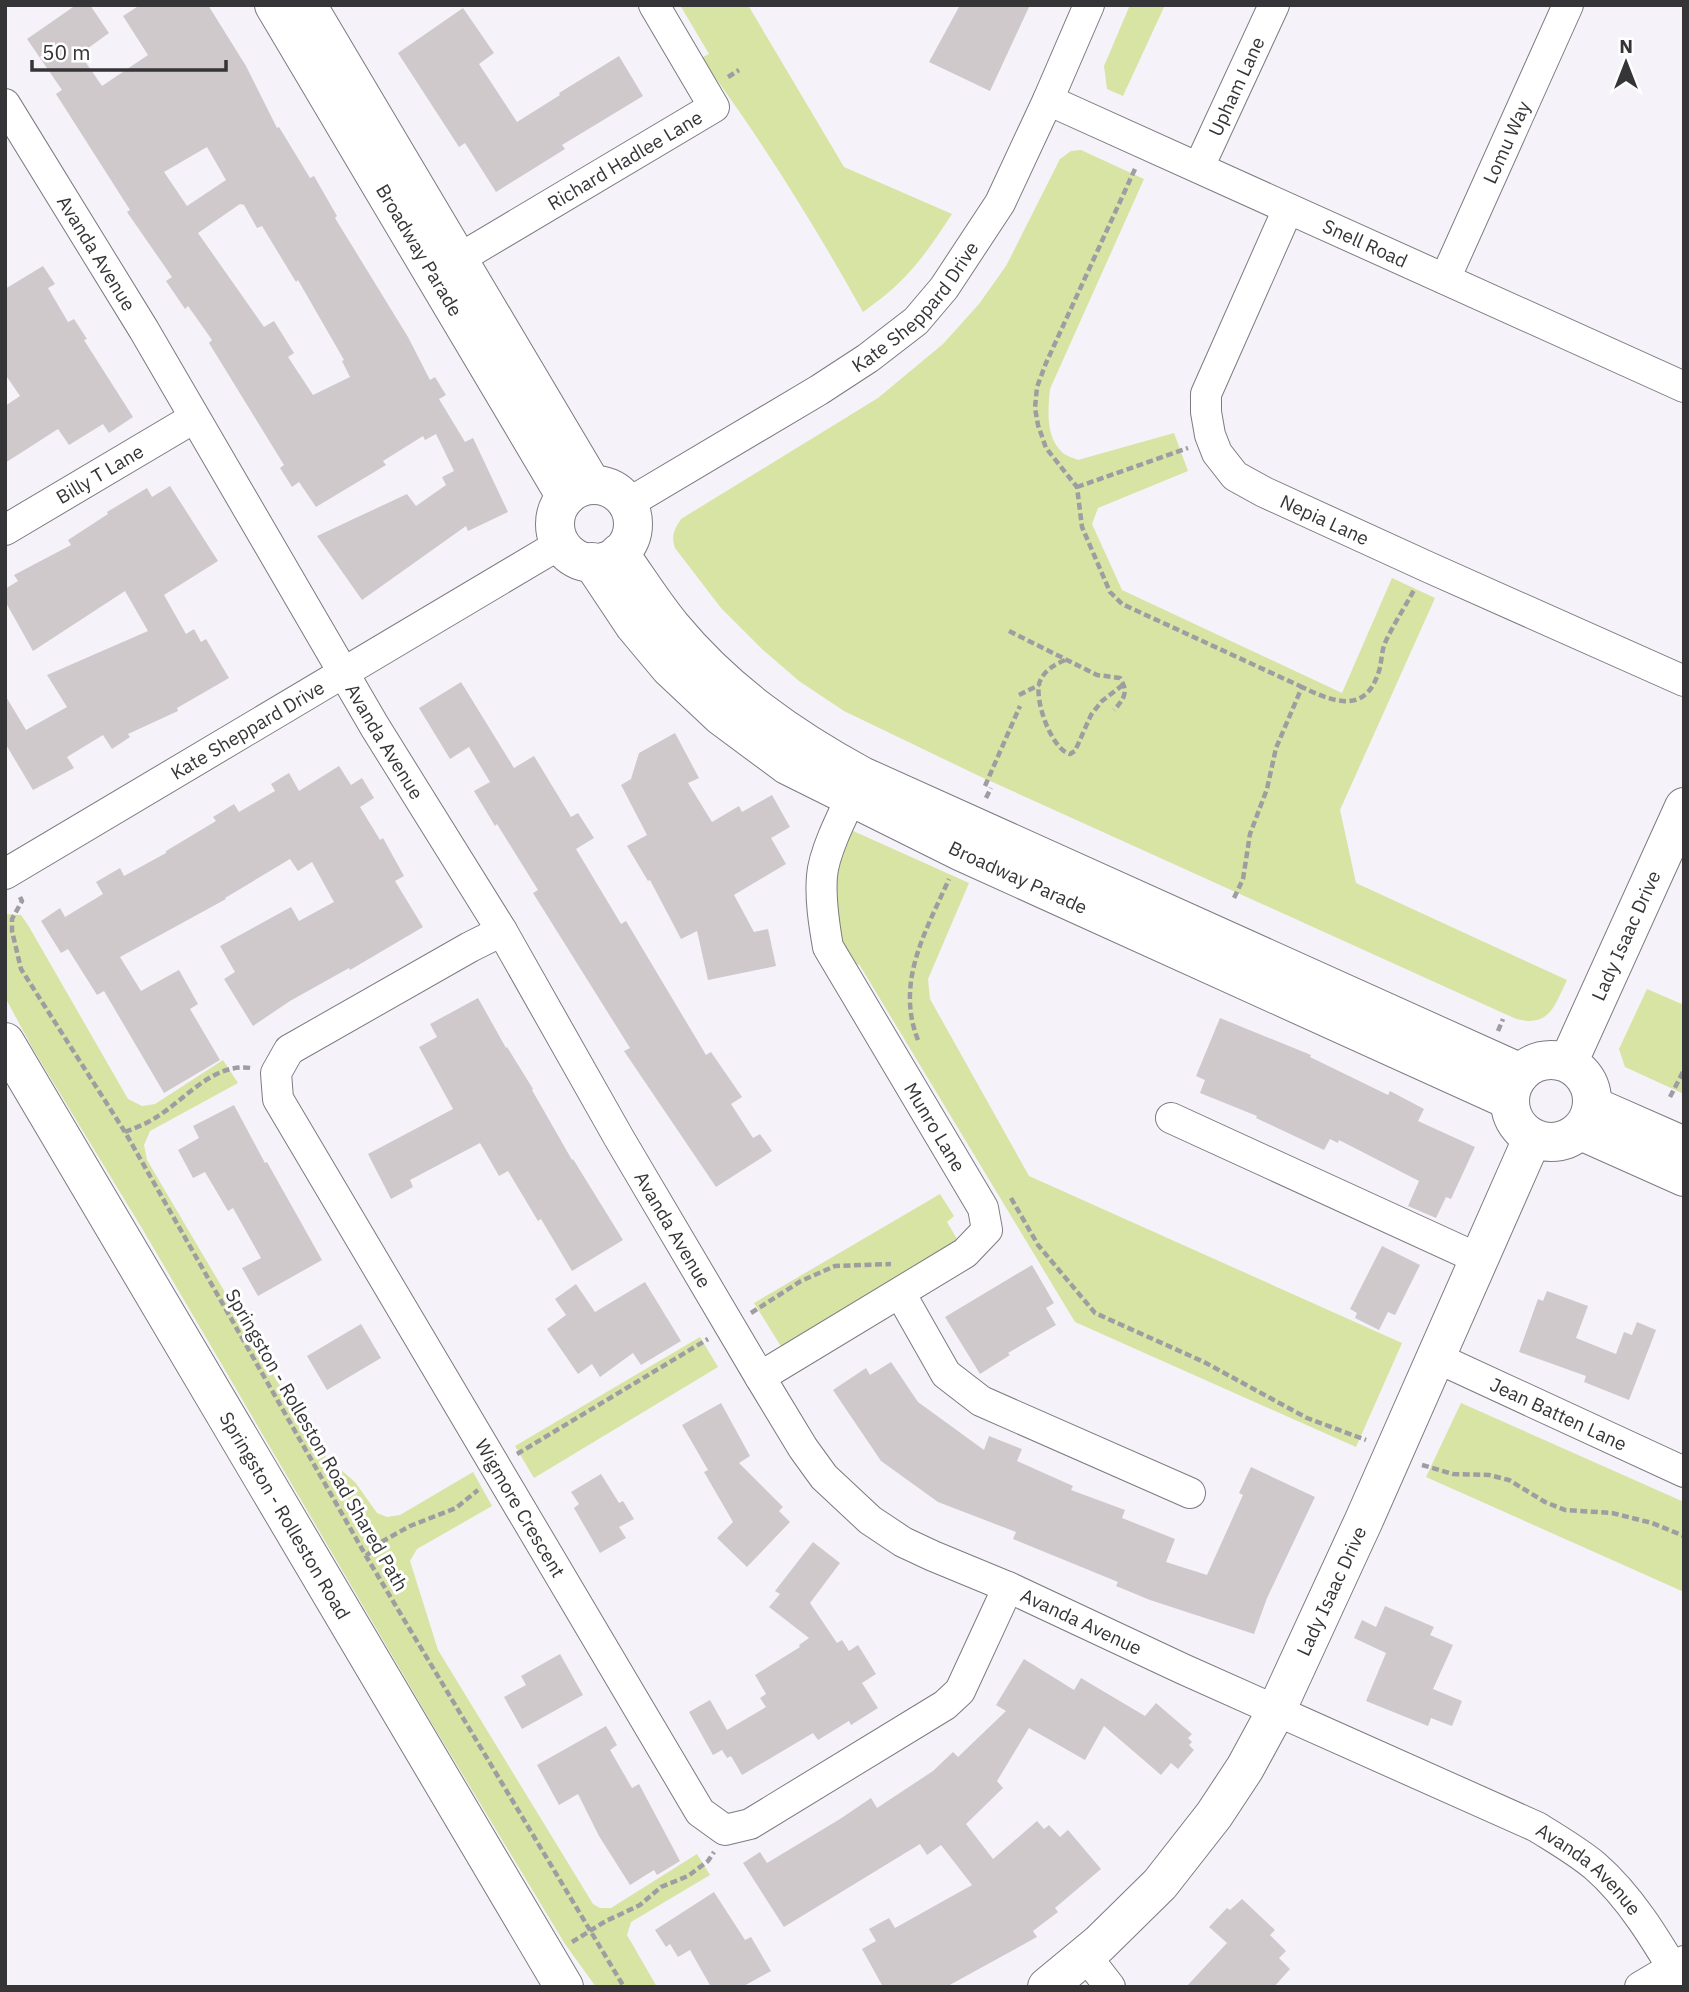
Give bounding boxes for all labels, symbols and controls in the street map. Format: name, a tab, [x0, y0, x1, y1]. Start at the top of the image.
scale bar	[32, 28, 226, 72]
north arrow	[1591, 28, 1661, 98]
street label: Upham Lane	[1203, 33, 1270, 140]
text: N	[1619, 34, 1633, 58]
text: 50 m	[42, 38, 91, 66]
street label: Lomu Way	[1477, 97, 1536, 187]
street label: Richard Hadlee Lane	[543, 105, 706, 215]
street label: Broadway Parade	[371, 180, 468, 321]
street label: Avanda Avenue	[52, 191, 141, 315]
street label: Snell Road	[1319, 214, 1411, 273]
street label: Kate Sheppard Drive	[847, 237, 983, 377]
street label: Billy T Lane	[52, 439, 148, 509]
street label: Nepia Lane	[1276, 489, 1373, 550]
street label: Kate Sheppard Drive	[166, 675, 328, 785]
street label: Avanda Avenue	[340, 679, 429, 804]
street label: Broadway Parade	[945, 835, 1091, 919]
street label: Lady Isaac Drive	[1586, 867, 1666, 1004]
street label: Munro Lane	[899, 1078, 971, 1176]
street label: Avanda Avenue	[629, 1167, 717, 1292]
street label: Springston - Rolleston Road Shared Path	[221, 1285, 413, 1595]
street label: Jean Batten Lane	[1486, 1372, 1631, 1456]
street label: Springston - Rolleston Road	[215, 1407, 357, 1621]
street label: Wigmore Crescent	[470, 1435, 570, 1582]
street label: Lady Isaac Drive	[1291, 1522, 1372, 1660]
street label: Avanda Avenue	[1017, 1583, 1146, 1660]
street label: Avanda Avenue	[1532, 1818, 1646, 1920]

